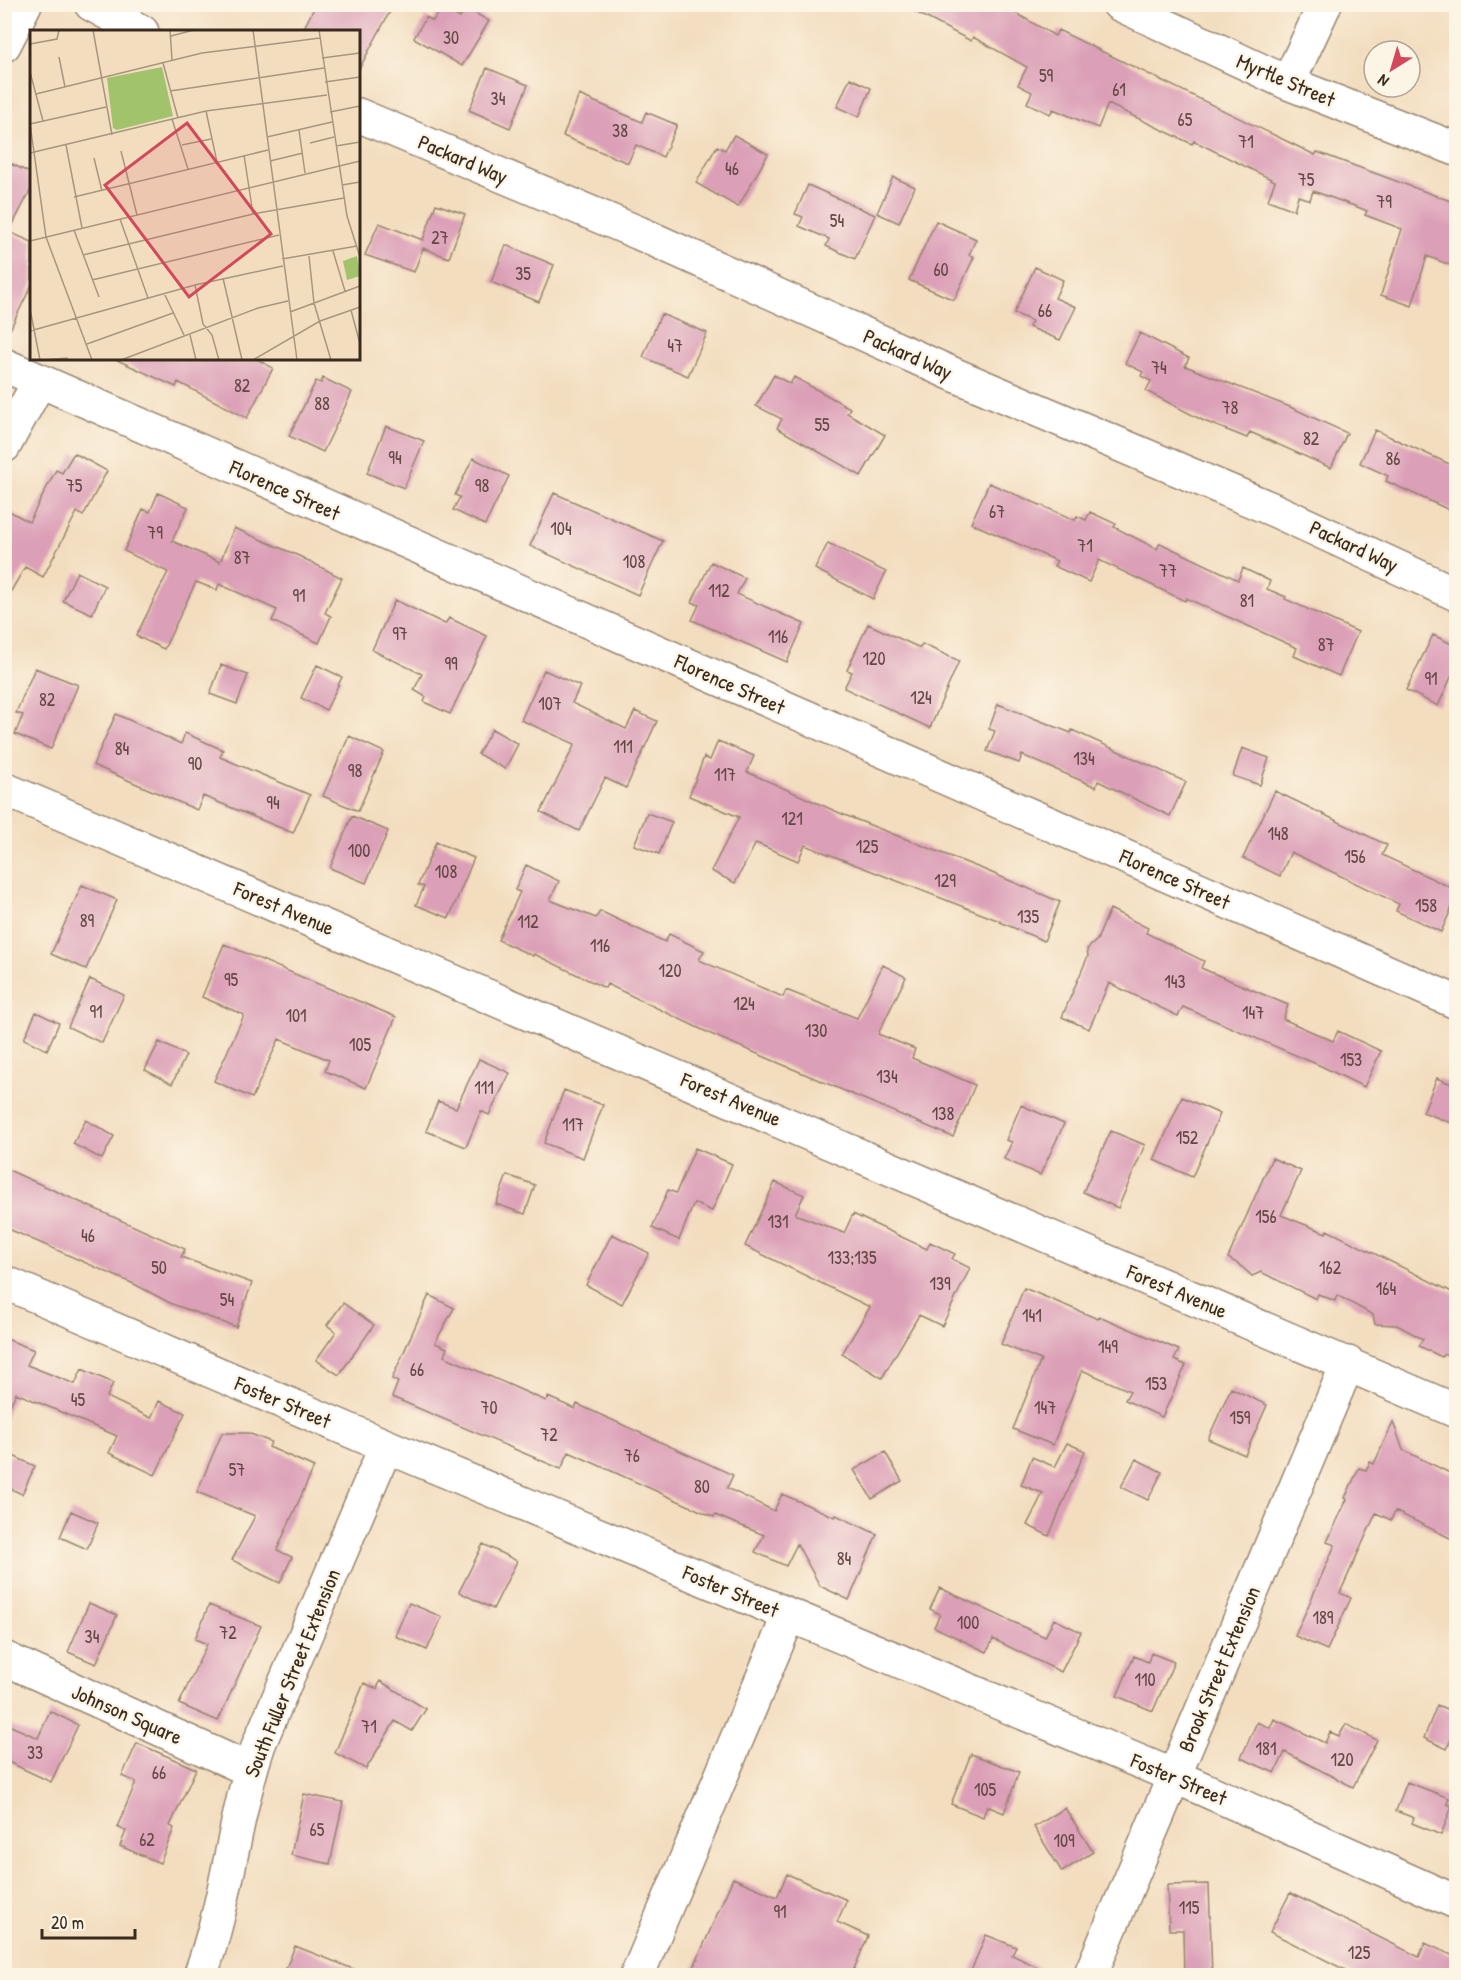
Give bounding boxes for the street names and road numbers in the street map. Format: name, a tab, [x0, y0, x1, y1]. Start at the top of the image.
street label: Myrtle Street	[1232, 46, 1340, 114]
street label: Packard Way	[414, 127, 512, 191]
street label: Packard Way	[859, 322, 957, 387]
street label: Florence Street	[224, 452, 346, 528]
street label: Packard Way	[1305, 513, 1403, 579]
street label: Florence Street	[669, 646, 791, 722]
street label: Florence Street	[1114, 841, 1236, 917]
street label: Forest Avenue	[229, 874, 339, 942]
street label: Forest Avenue	[676, 1065, 786, 1133]
street label: Forest Avenue	[1122, 1257, 1232, 1325]
street label: Foster Street	[230, 1368, 336, 1436]
street label: Foster Street	[678, 1557, 784, 1625]
street label: South Fuller Street Extension	[237, 1565, 347, 1781]
street label: Brook Street Extension	[1171, 1582, 1267, 1756]
street label: Johnson Square	[67, 1677, 187, 1751]
street label: Foster Street	[1126, 1745, 1232, 1813]

